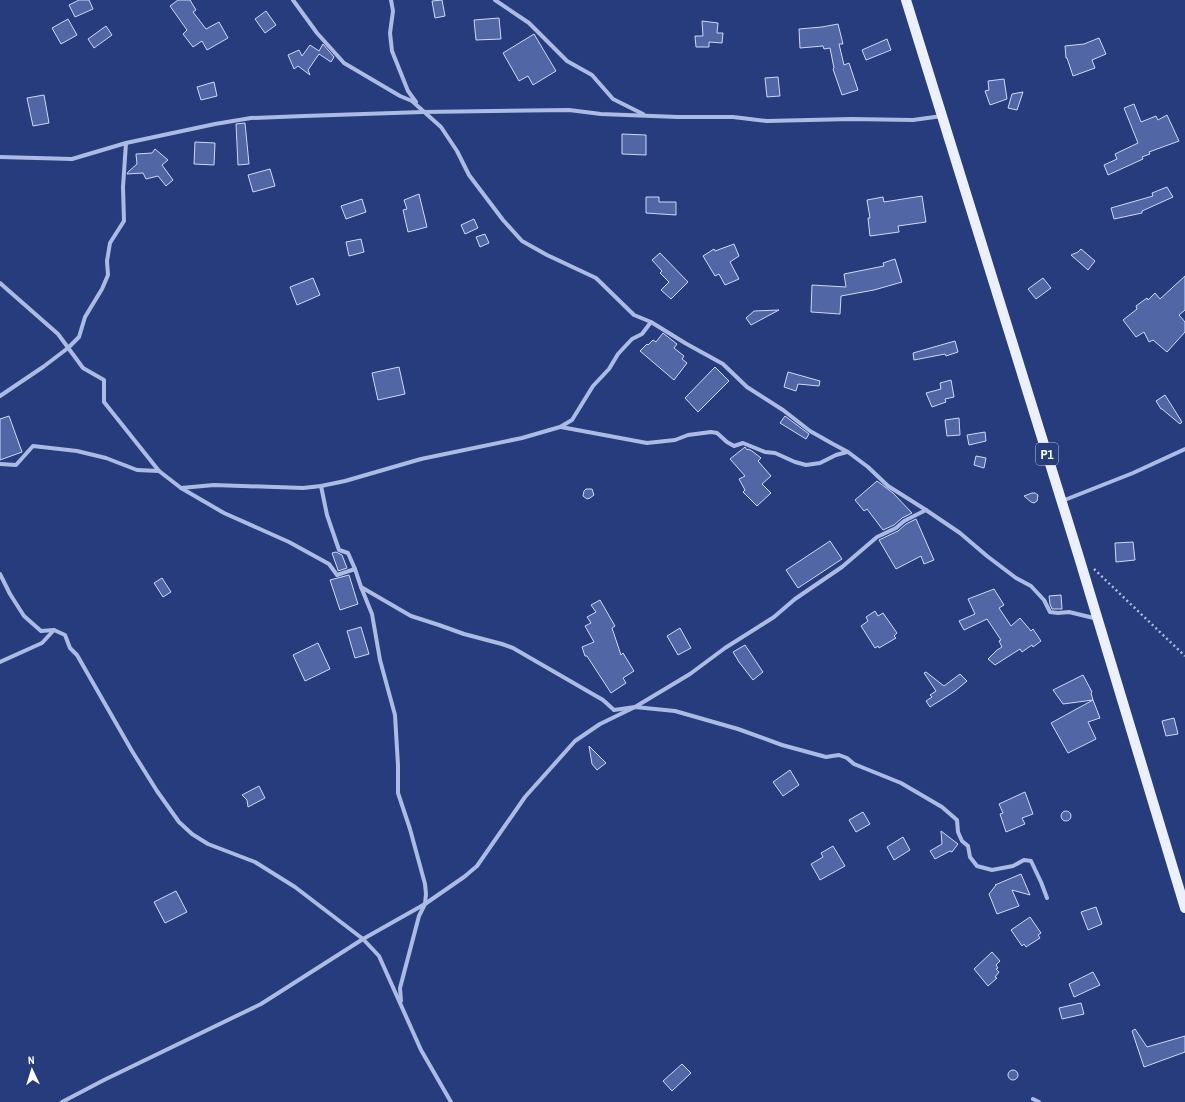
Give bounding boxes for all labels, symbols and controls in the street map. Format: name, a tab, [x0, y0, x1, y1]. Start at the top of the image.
road number: P1	[1036, 443, 1058, 465]
north arrow	[12, 1050, 52, 1090]
text: N	[28, 1053, 35, 1067]

